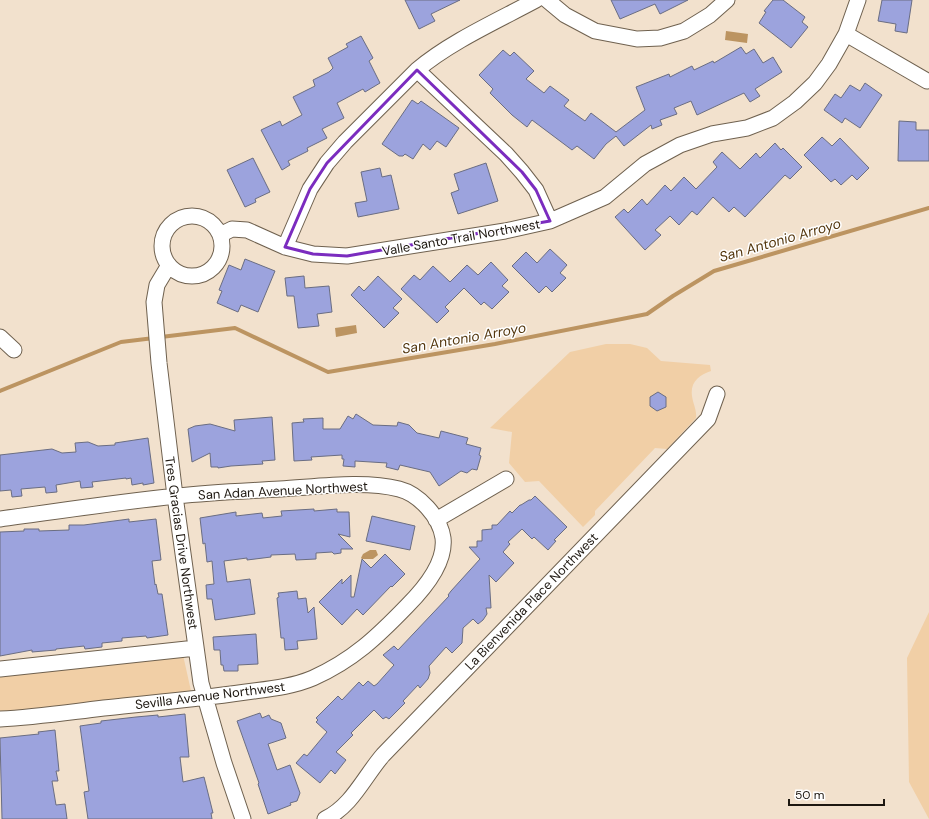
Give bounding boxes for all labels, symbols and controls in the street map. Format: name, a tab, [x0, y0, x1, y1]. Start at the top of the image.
water label: San Antonio Arroyo	[717, 214, 843, 266]
street label: Valle Santo Trail Northwest	[381, 215, 541, 260]
water label: San Antonio Arroyo	[401, 318, 527, 358]
street label: Tres Gracias Drive Northwest	[161, 455, 202, 631]
street label: San Adan Avenue Northwest	[198, 478, 368, 503]
street label: La Bienvenida Place Northwest	[461, 529, 602, 674]
street label: Sevilla Avenue Northwest	[134, 678, 286, 713]
scale bar	[789, 781, 884, 807]
text: 50 m	[795, 787, 824, 803]

